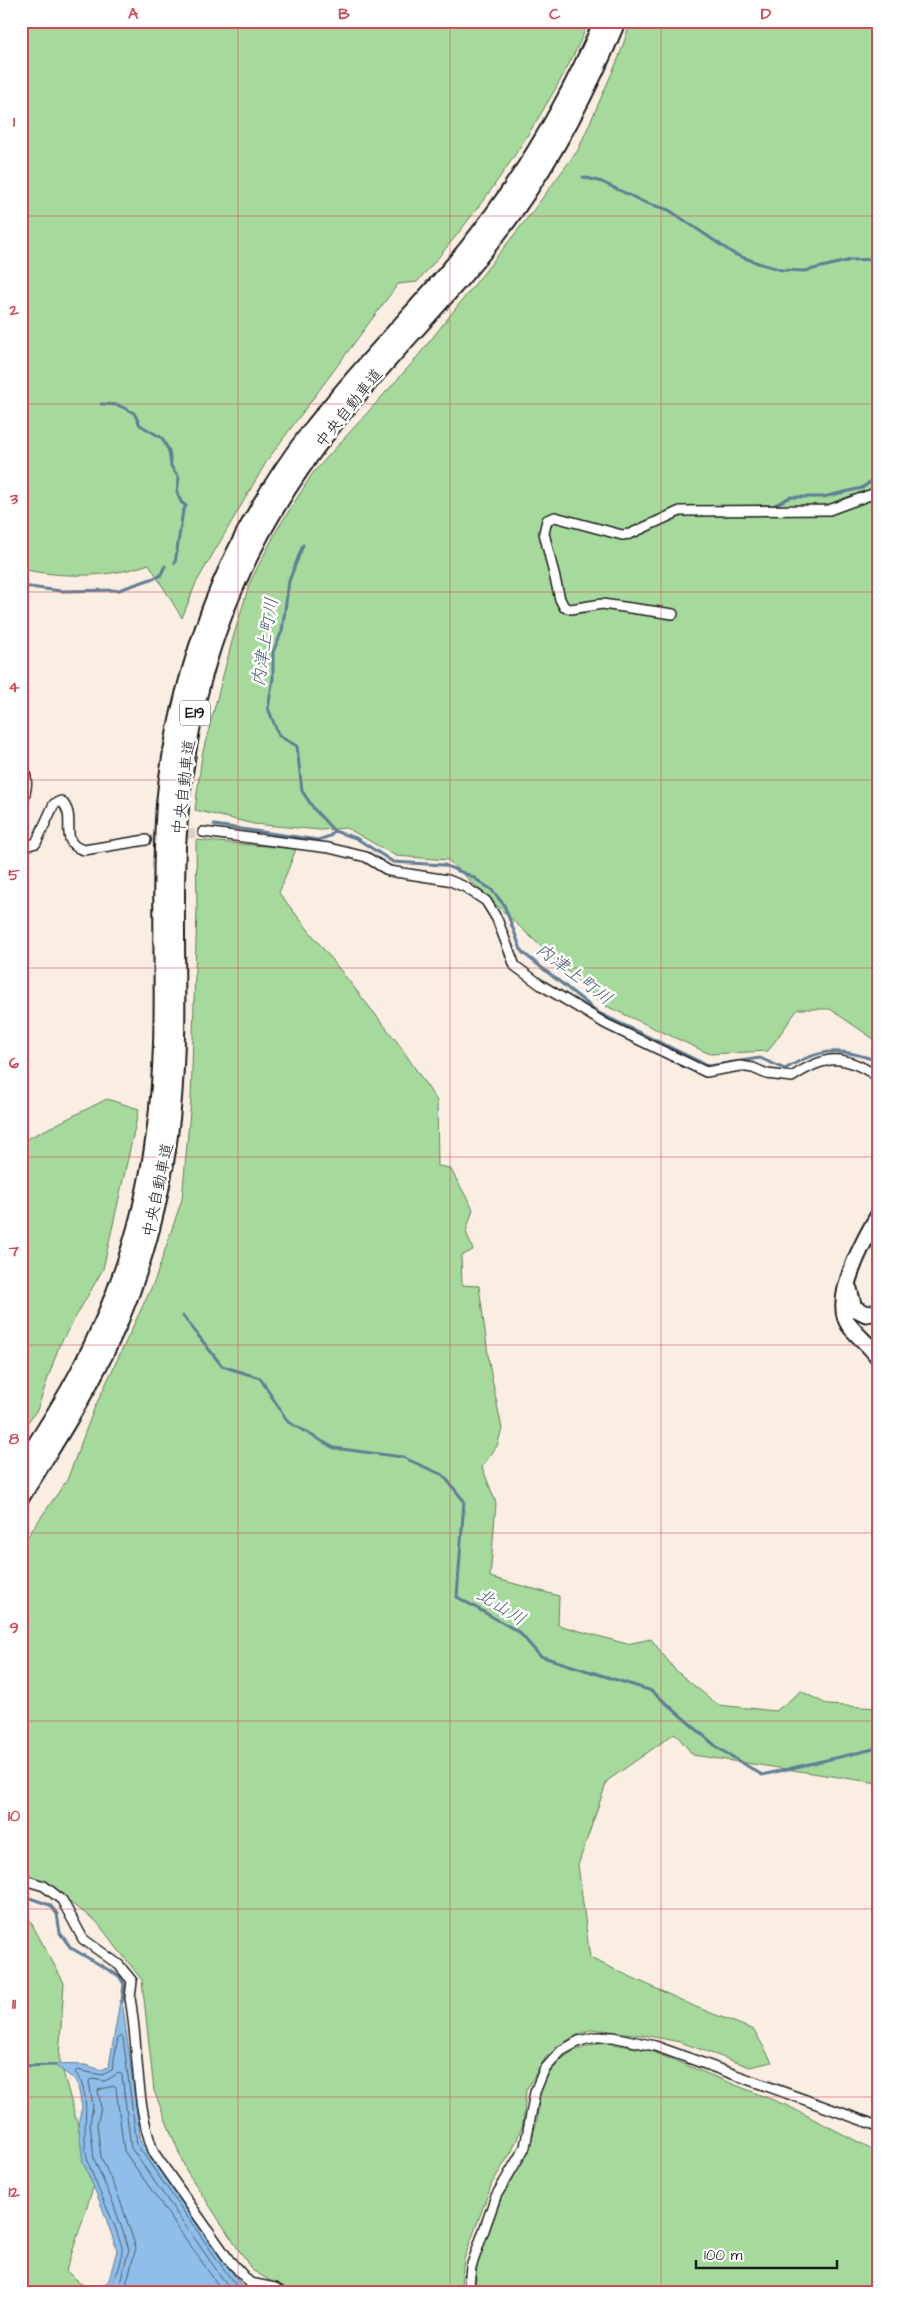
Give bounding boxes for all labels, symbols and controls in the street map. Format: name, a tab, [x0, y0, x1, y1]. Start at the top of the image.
text: A	[128, 3, 139, 25]
text: B	[338, 3, 350, 25]
text: C	[549, 3, 561, 25]
text: D	[761, 3, 772, 25]
text: 1	[13, 111, 16, 133]
text: 2	[8, 299, 19, 321]
street label: 中央自動車道	[310, 364, 388, 452]
text: 3	[9, 488, 19, 510]
water label: 内津上町川	[246, 596, 284, 688]
text: 4	[9, 676, 20, 698]
road number: E19	[180, 700, 210, 726]
street label: 中央自動車道	[167, 738, 201, 836]
text: 5	[8, 864, 20, 886]
water label: 内津上町川	[531, 937, 617, 1011]
text: 6	[9, 1052, 19, 1074]
street label: 中央自動車道	[137, 1141, 179, 1239]
text: 7	[8, 1240, 19, 1262]
text: 8	[9, 1428, 20, 1450]
water label: 北山川	[471, 1582, 531, 1632]
text: 9	[9, 1617, 19, 1639]
text: 10	[8, 1805, 20, 1827]
text: 11	[12, 1993, 17, 2015]
text: 12	[8, 2181, 20, 2203]
scale bar	[696, 2238, 838, 2270]
text: 100 m	[704, 2245, 743, 2266]

